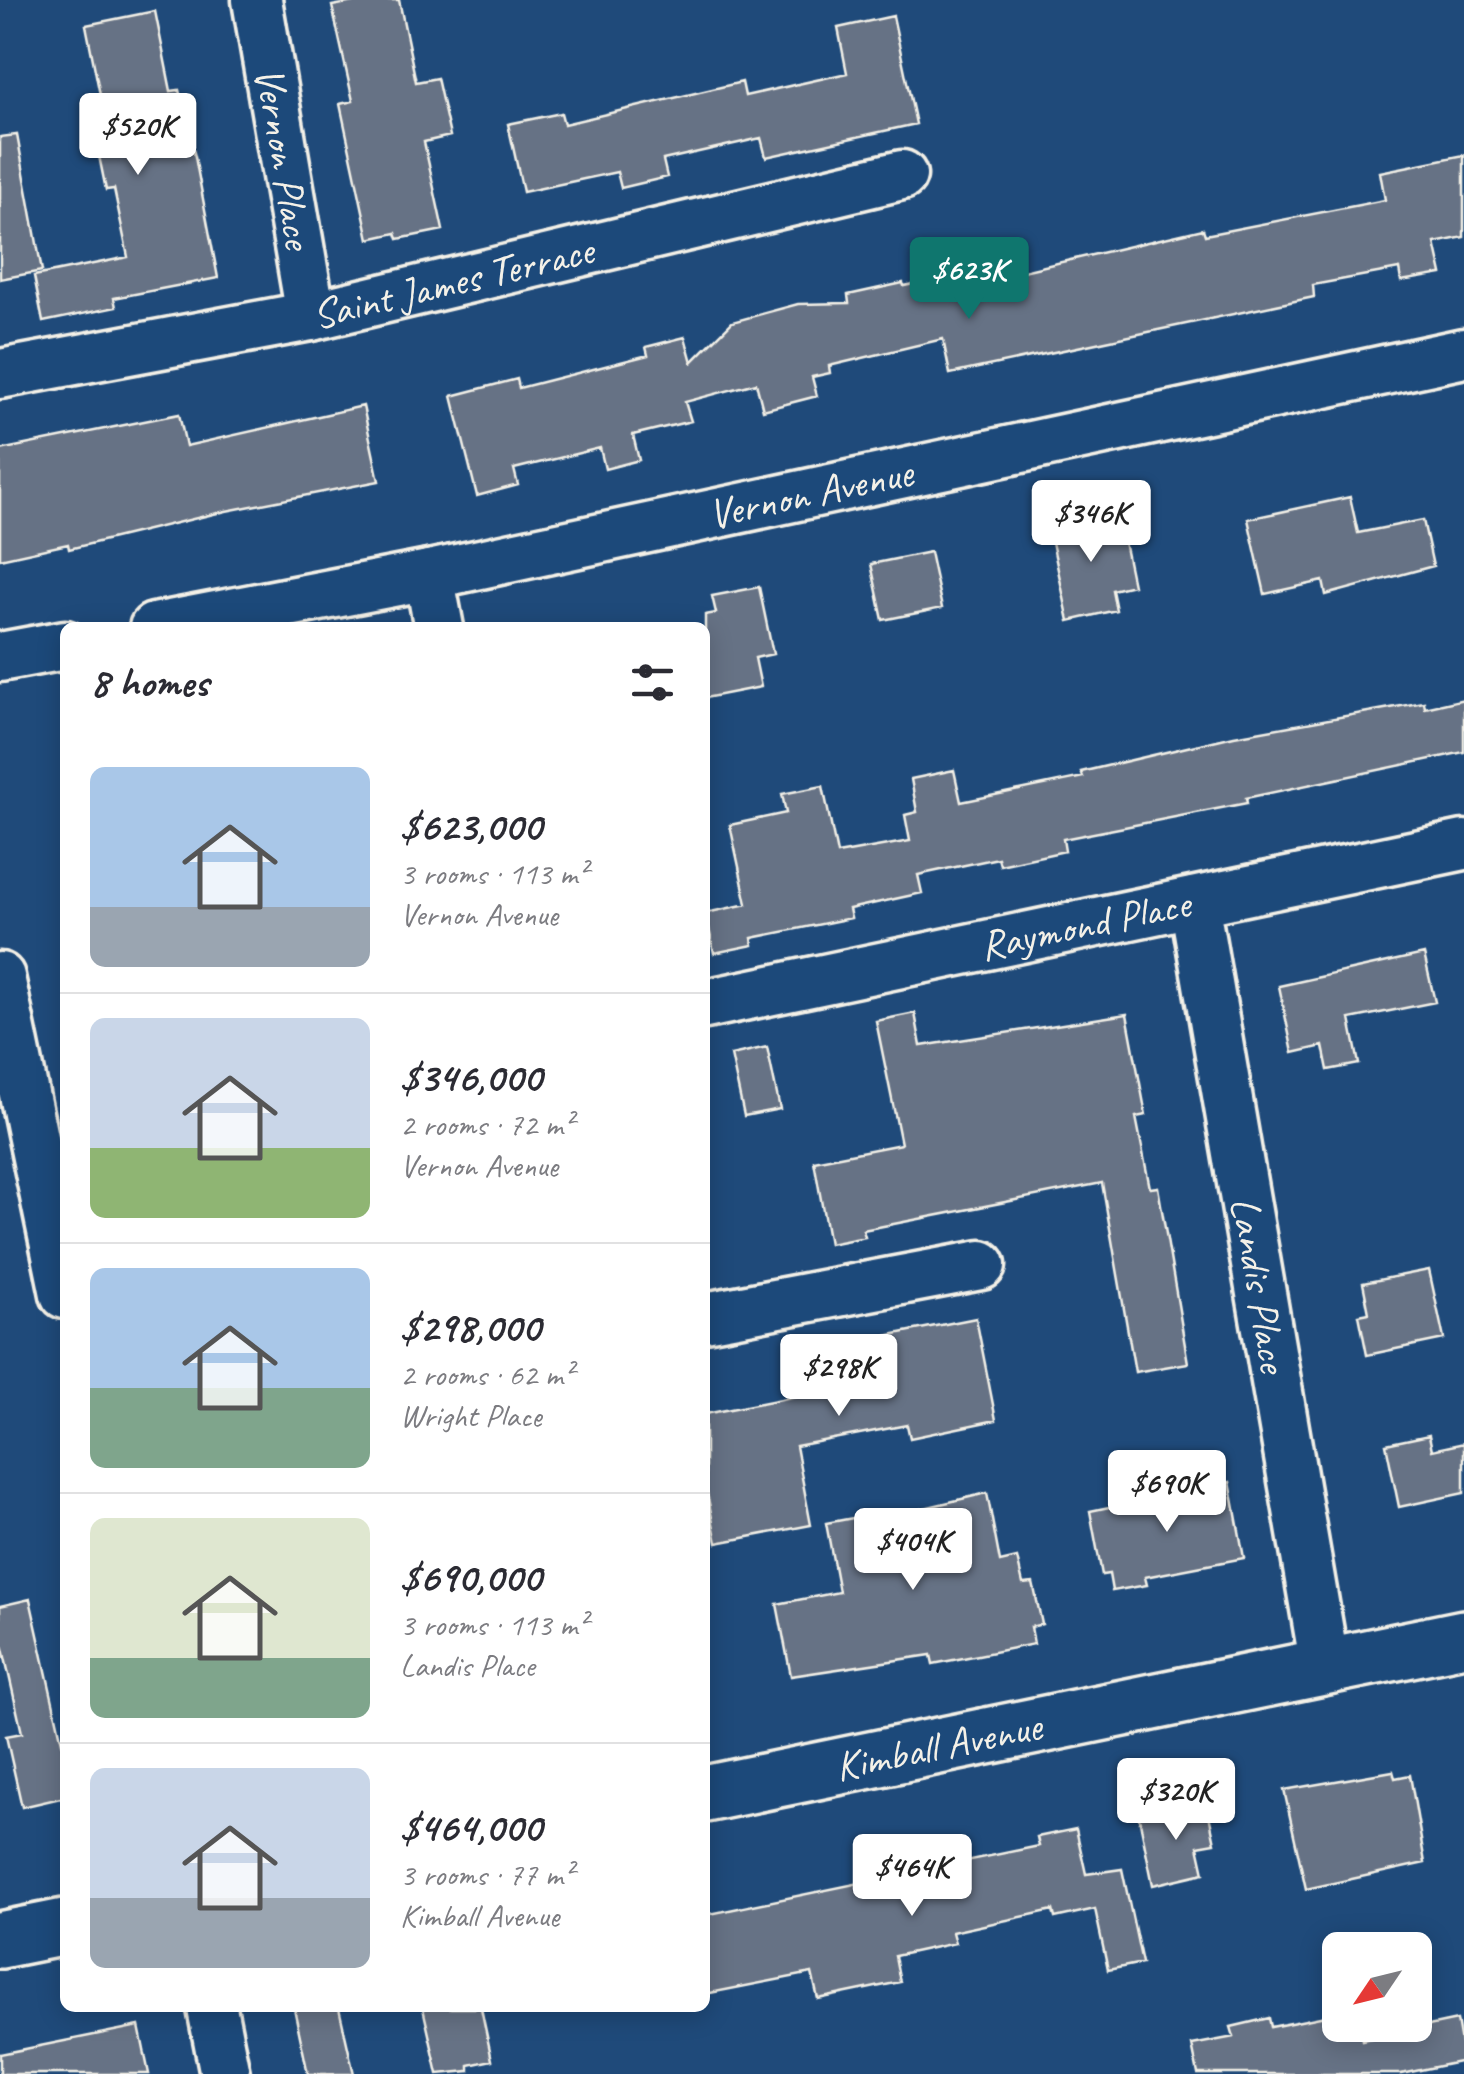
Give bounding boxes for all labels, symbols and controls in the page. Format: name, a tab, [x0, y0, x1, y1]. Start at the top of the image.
street label: Vernon Place	[242, 63, 326, 256]
pin: $520K	[68, 93, 208, 178]
text: $520K	[101, 105, 175, 146]
street label: Saint James Terrace	[307, 222, 602, 341]
pin: $623K	[899, 237, 1039, 322]
text: $623K	[932, 249, 1006, 290]
street label: Vernon Avenue	[703, 445, 920, 541]
pin: $346K	[1021, 480, 1161, 565]
text: $346K	[1054, 492, 1128, 533]
icon: filters	[625, 655, 680, 710]
text: 8 homes	[90, 656, 209, 709]
text: $623,000	[400, 800, 542, 853]
icon: home	[170, 807, 290, 927]
text: 3 rooms · 113 m²	[400, 853, 587, 894]
street label: Raymond Place	[975, 876, 1198, 972]
text: Vernon Avenue	[400, 894, 558, 935]
text: $346,000	[400, 1051, 542, 1104]
icon: home	[170, 1058, 290, 1178]
text: 2 rooms · 72 m²	[400, 1104, 573, 1145]
text: Vernon Avenue	[400, 1145, 558, 1186]
street label: Landis Place	[1218, 1193, 1301, 1379]
text: $298,000	[400, 1301, 540, 1354]
icon: home	[170, 1308, 290, 1428]
pin: $298K	[769, 1334, 909, 1419]
text: $298K	[802, 1346, 876, 1387]
text: 2 rooms · 62 m²	[400, 1354, 573, 1395]
text: Wright Place	[400, 1395, 542, 1436]
pin: $690K	[1097, 1450, 1237, 1535]
text: $690K	[1130, 1462, 1204, 1503]
pin: $404K	[843, 1508, 983, 1593]
text: $404K	[876, 1520, 950, 1561]
text: $690,000	[400, 1551, 541, 1604]
icon: home	[170, 1558, 290, 1678]
text: 3 rooms · 113 m²	[400, 1604, 587, 1645]
text: Landis Place	[400, 1645, 535, 1686]
street label: Kimball Avenue	[830, 1699, 1048, 1793]
pin: $320K	[1106, 1758, 1246, 1843]
text: $320K	[1139, 1770, 1213, 1811]
text: $464,000	[400, 1801, 542, 1854]
icon: home	[170, 1808, 290, 1928]
pin: $464K	[842, 1834, 982, 1919]
text: $464K	[875, 1846, 949, 1887]
text: 3 rooms · 77 m²	[400, 1854, 573, 1895]
text: Kimball Avenue	[400, 1895, 559, 1936]
north arrow	[1322, 1932, 1432, 2042]
map controls	[1322, 1932, 1432, 2042]

